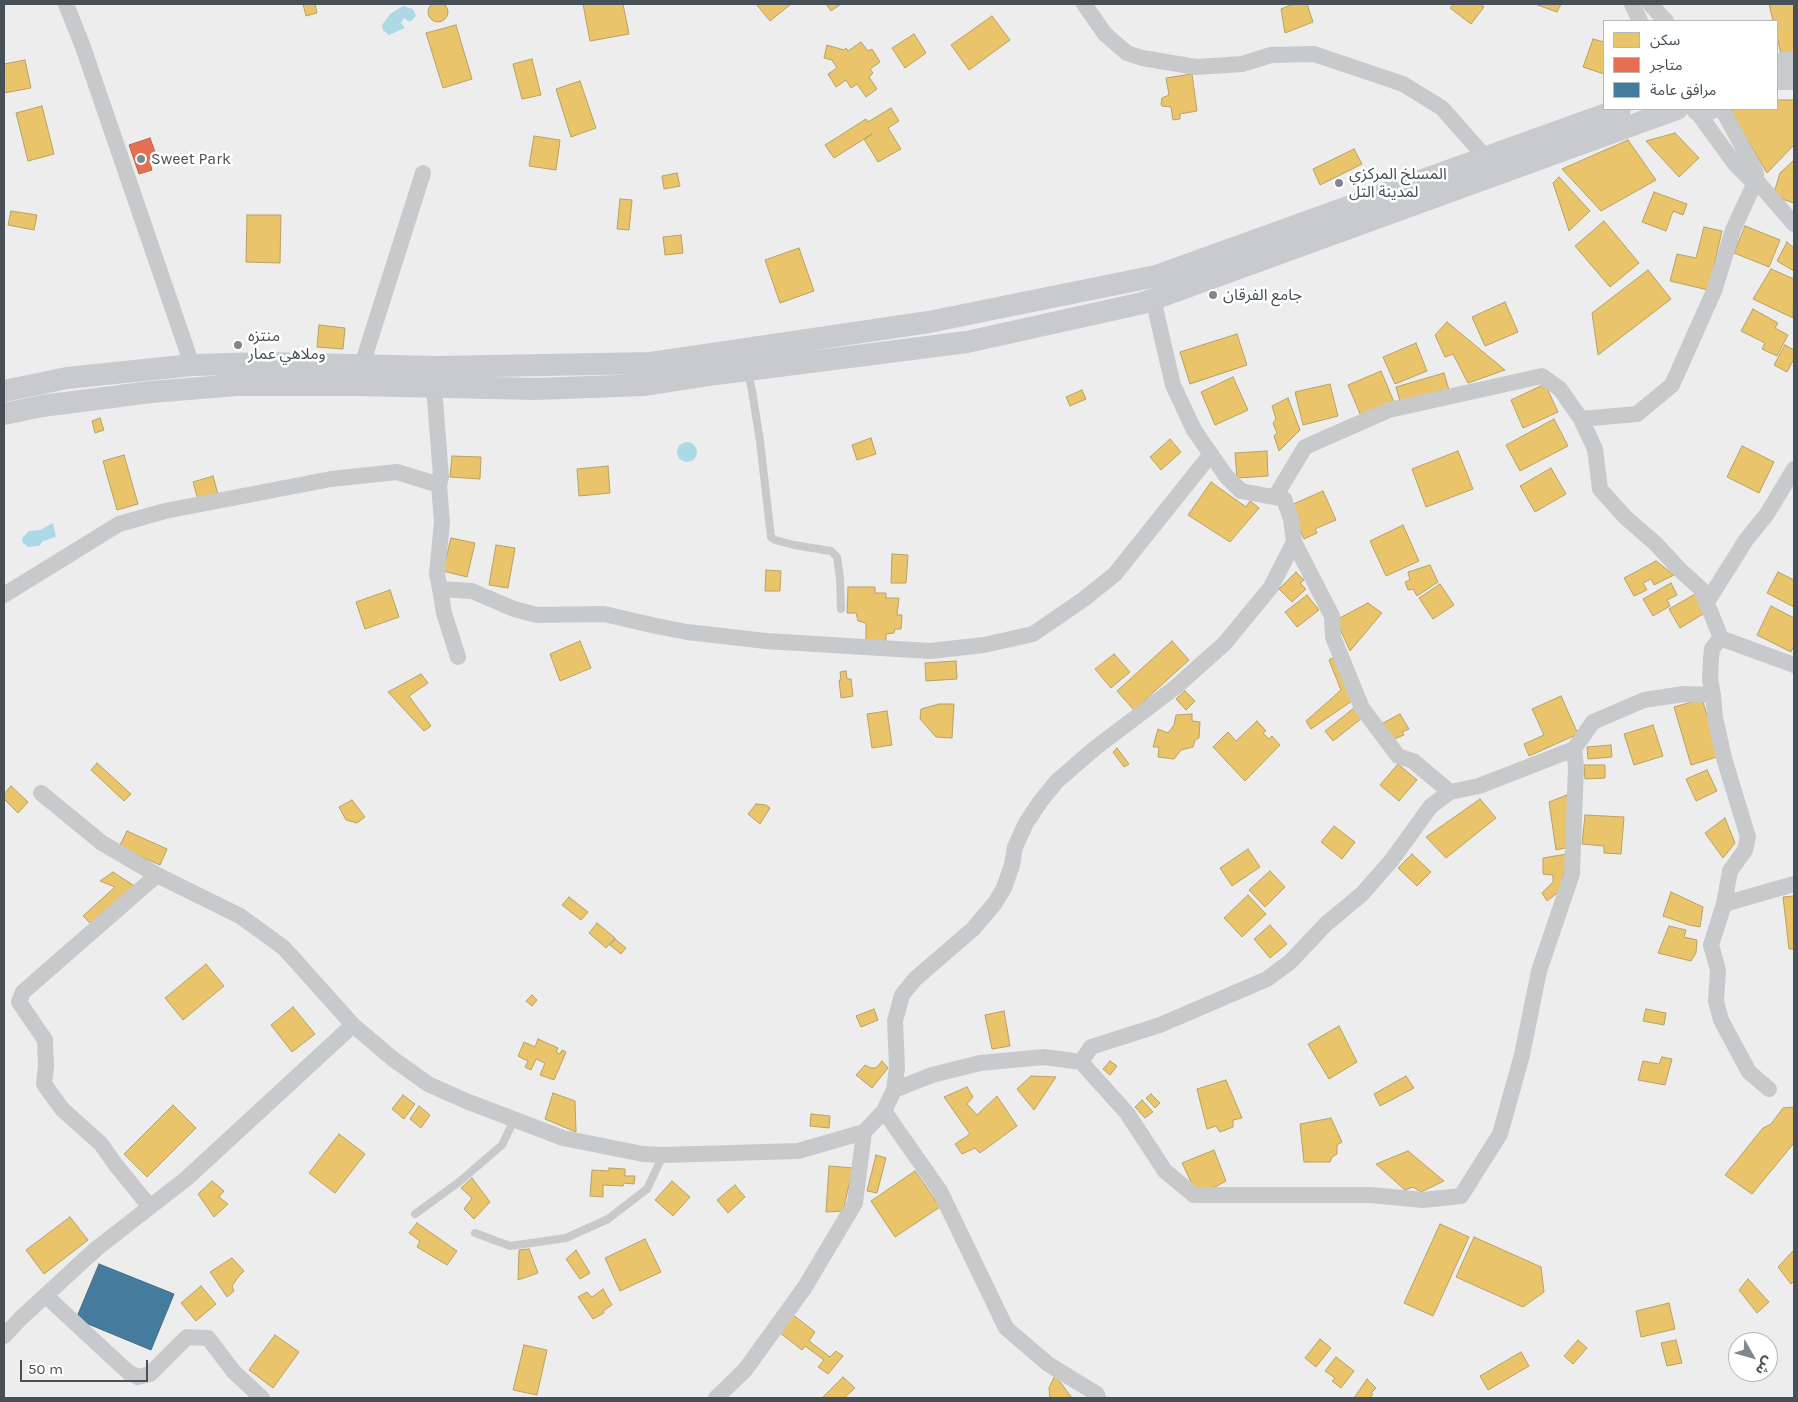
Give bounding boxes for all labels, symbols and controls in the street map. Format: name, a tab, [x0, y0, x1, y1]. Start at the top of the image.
legend	[1603, 20, 1778, 110]
text: سكن	[1650, 31, 1680, 49]
text: متاجر	[1650, 56, 1683, 74]
text: مرافق عامة	[1650, 81, 1716, 99]
place label: Sweet Park	[151, 149, 231, 169]
marker: Sweet Park	[135, 153, 147, 165]
place label: المسلخ المركزي لمدينة التل	[1349, 164, 1447, 202]
marker: المسلخ المركزي لمدينة التل	[1333, 177, 1345, 189]
place label: جامع الفرقان	[1223, 285, 1302, 305]
marker: جامع الفرقان	[1207, 289, 1219, 301]
place label: منتزه وملاهي عمار	[248, 326, 326, 364]
marker: منتزه وملاهي عمار	[232, 339, 244, 351]
north arrow	[1728, 1332, 1778, 1382]
scale bar	[22, 1350, 150, 1382]
text: ش	[1752, 1353, 1777, 1379]
text: 50 m	[28, 1360, 63, 1378]

